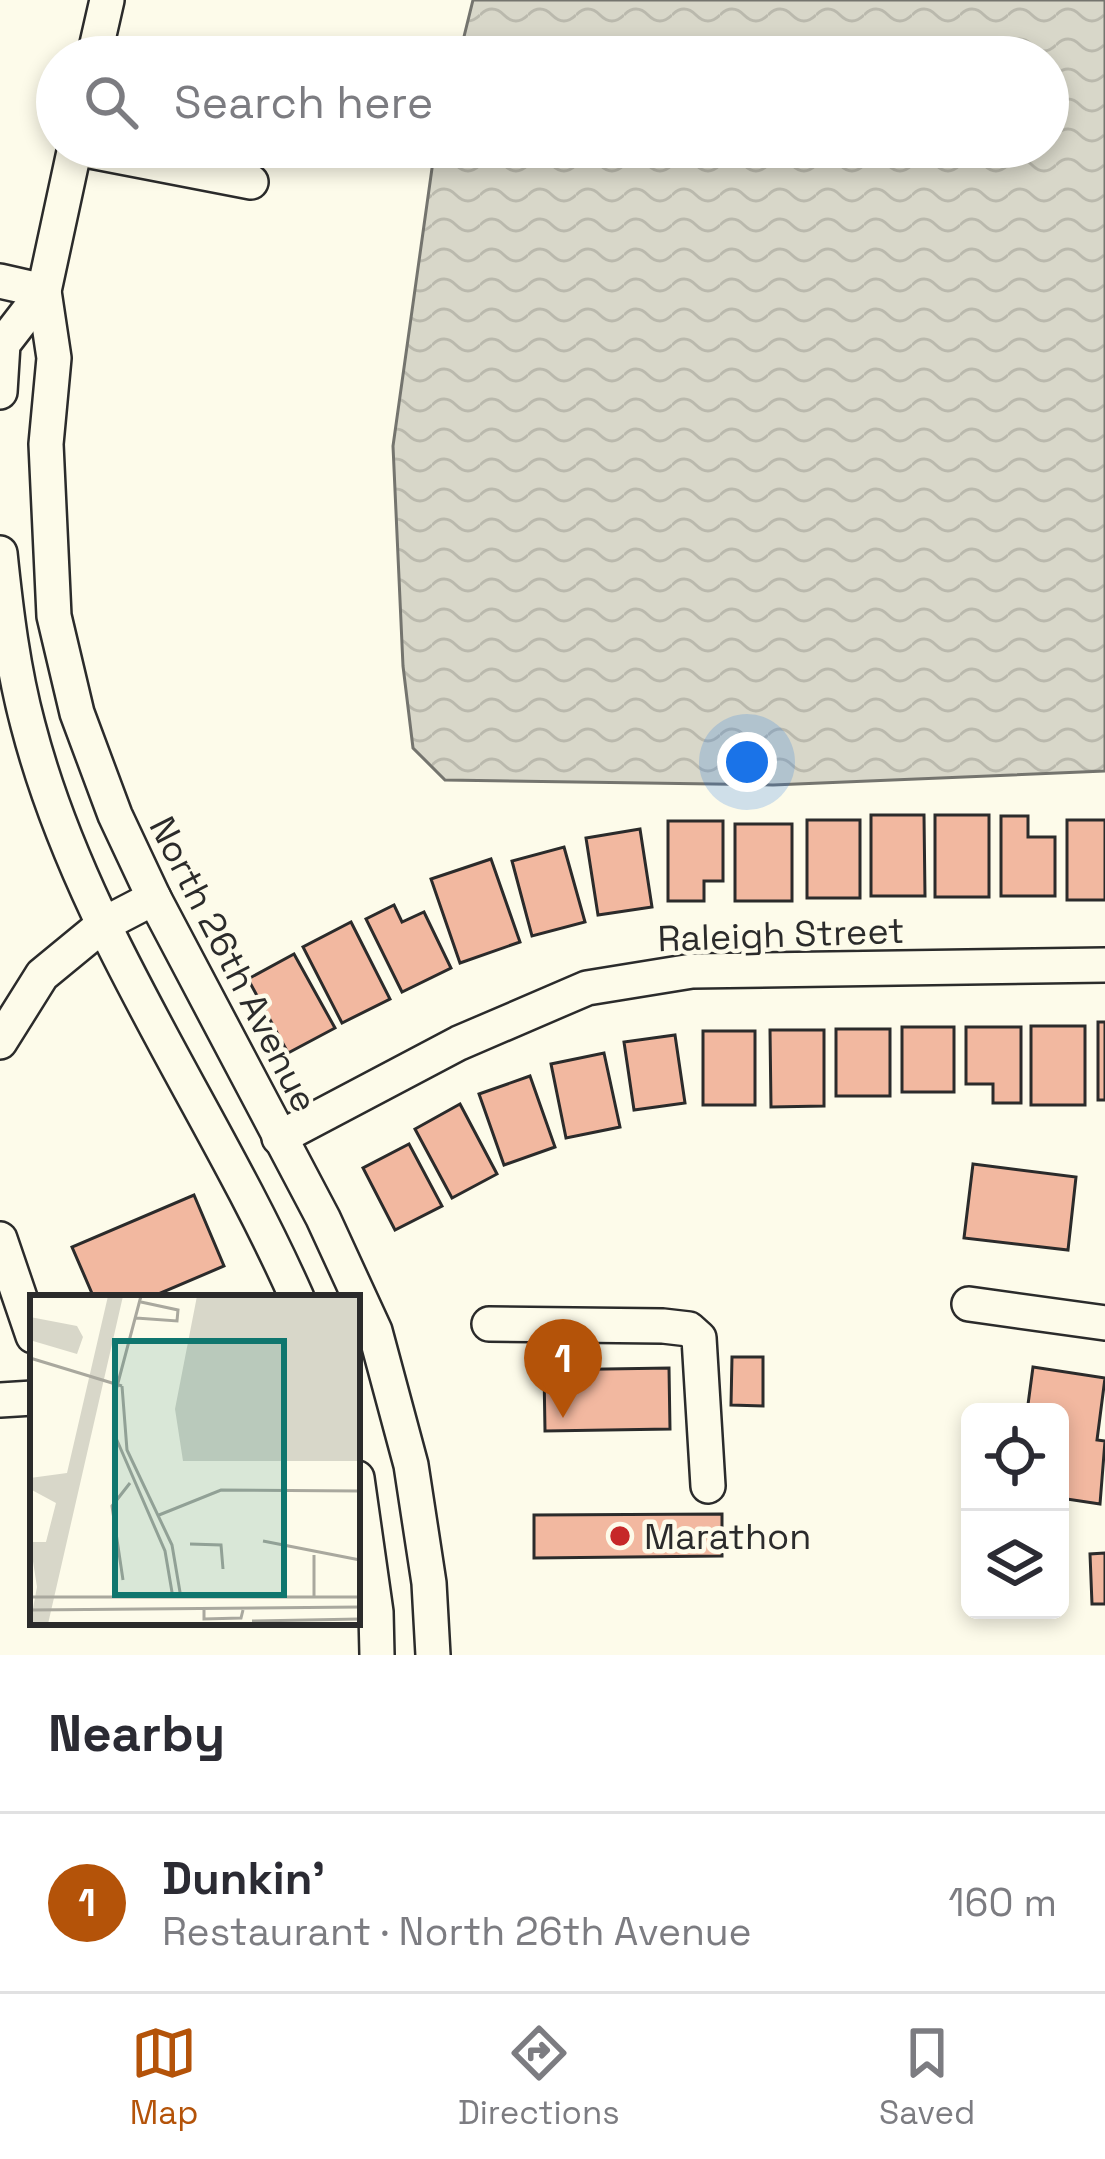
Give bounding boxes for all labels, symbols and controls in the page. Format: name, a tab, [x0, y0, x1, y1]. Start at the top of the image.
search box	[36, 36, 1069, 168]
icon: search	[78, 69, 144, 135]
text: Search here	[174, 74, 433, 131]
your location	[717, 732, 777, 792]
street label: North 26th Avenue	[139, 809, 328, 1120]
street label: Raleigh Street	[657, 908, 905, 962]
inset map	[30, 1295, 360, 1625]
pin: 1	[524, 1319, 602, 1418]
map controls	[961, 1403, 1069, 1619]
button: locate	[961, 1403, 1069, 1511]
button: layers	[961, 1511, 1069, 1619]
place label: Marathon	[644, 1514, 811, 1560]
marker: Marathon	[607, 1523, 633, 1549]
text: Nearby	[48, 1701, 225, 1766]
text: Dunkin'	[162, 1850, 325, 1907]
text: 1	[78, 1878, 96, 1927]
text: 160 m	[948, 1878, 1057, 1927]
text: Restaurant · North 26th Avenue	[162, 1907, 752, 1956]
tab: Map	[130, 2020, 198, 2134]
tab: Directions	[458, 2020, 620, 2134]
tab: Saved	[879, 2020, 975, 2134]

